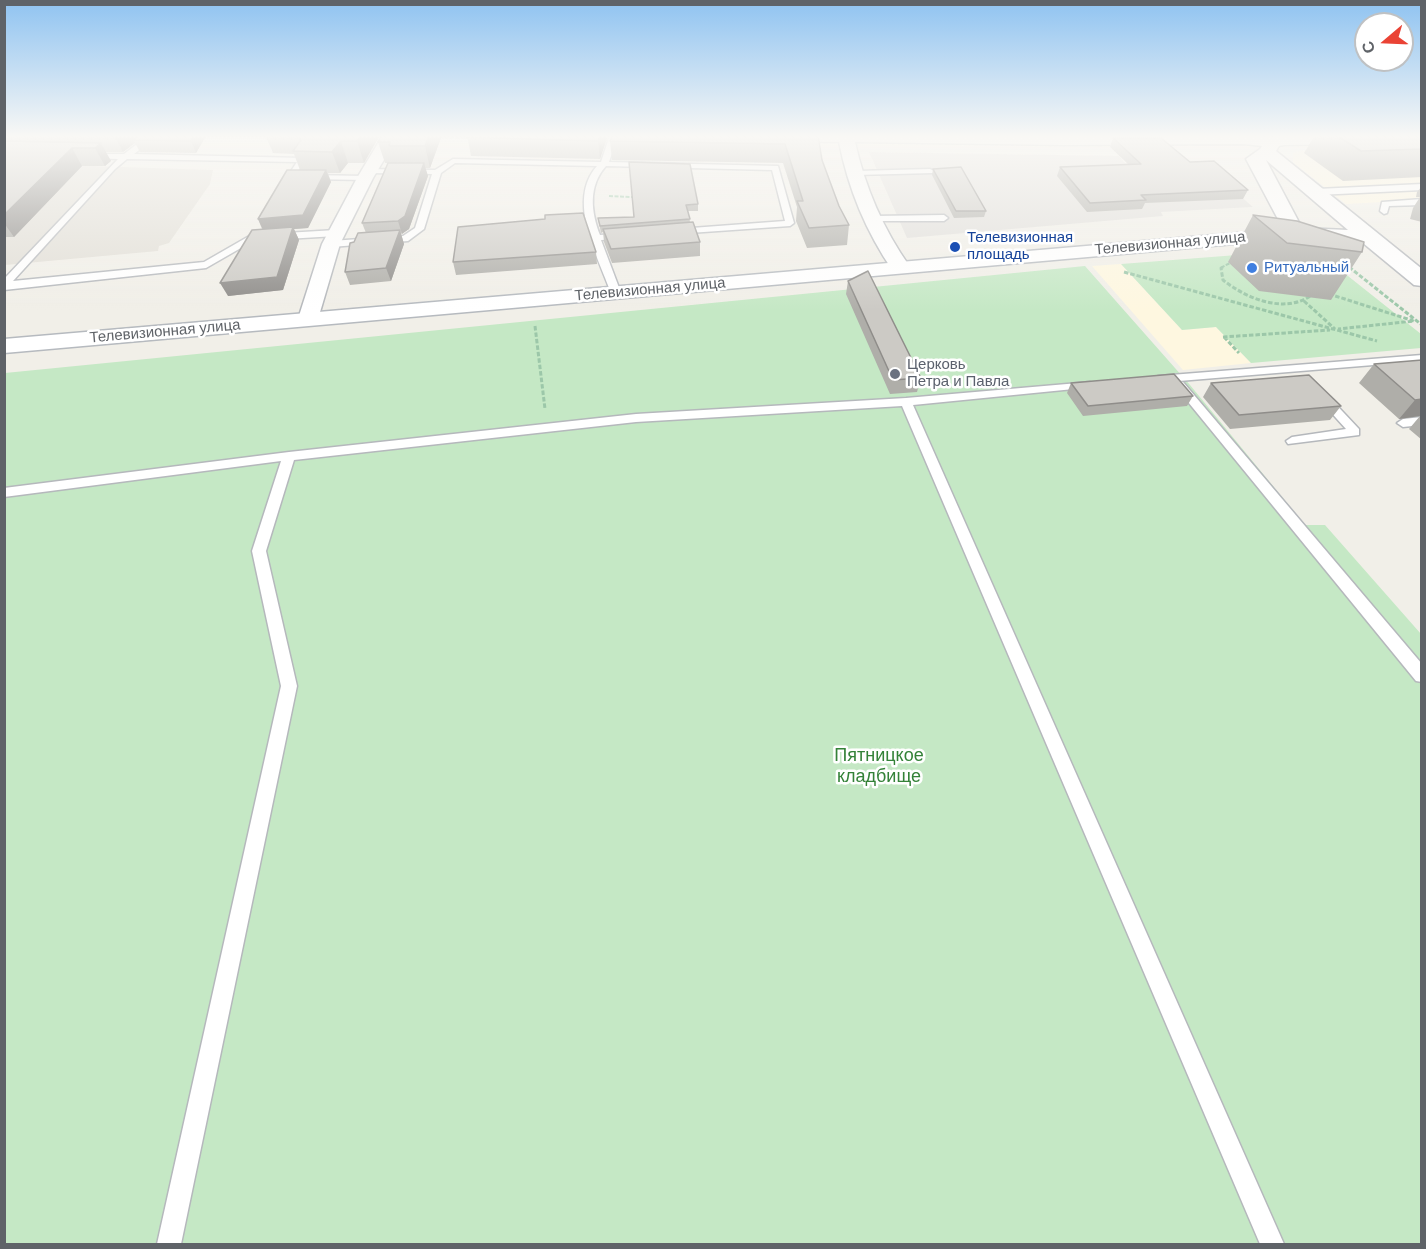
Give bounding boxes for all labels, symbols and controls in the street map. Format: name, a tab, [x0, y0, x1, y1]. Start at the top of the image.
north arrow	[1354, 12, 1414, 72]
text: С	[1357, 38, 1380, 56]
street label: Телевизионная улица	[1094, 228, 1246, 260]
place label: Телевизионная площадь	[967, 229, 1073, 264]
marker: Телевизионная площадь	[948, 240, 962, 254]
place label: Ритуальный	[1264, 259, 1349, 277]
marker: Ритуальный	[1245, 261, 1259, 275]
street label: Телевизионная улица	[574, 274, 726, 306]
street label: Телевизионная улица	[89, 316, 241, 348]
place label: Церковь Петра и Павла	[907, 356, 1009, 391]
marker: Церковь Петра и Павла	[888, 367, 902, 381]
park label: Пятницкое кладбище	[834, 745, 924, 788]

